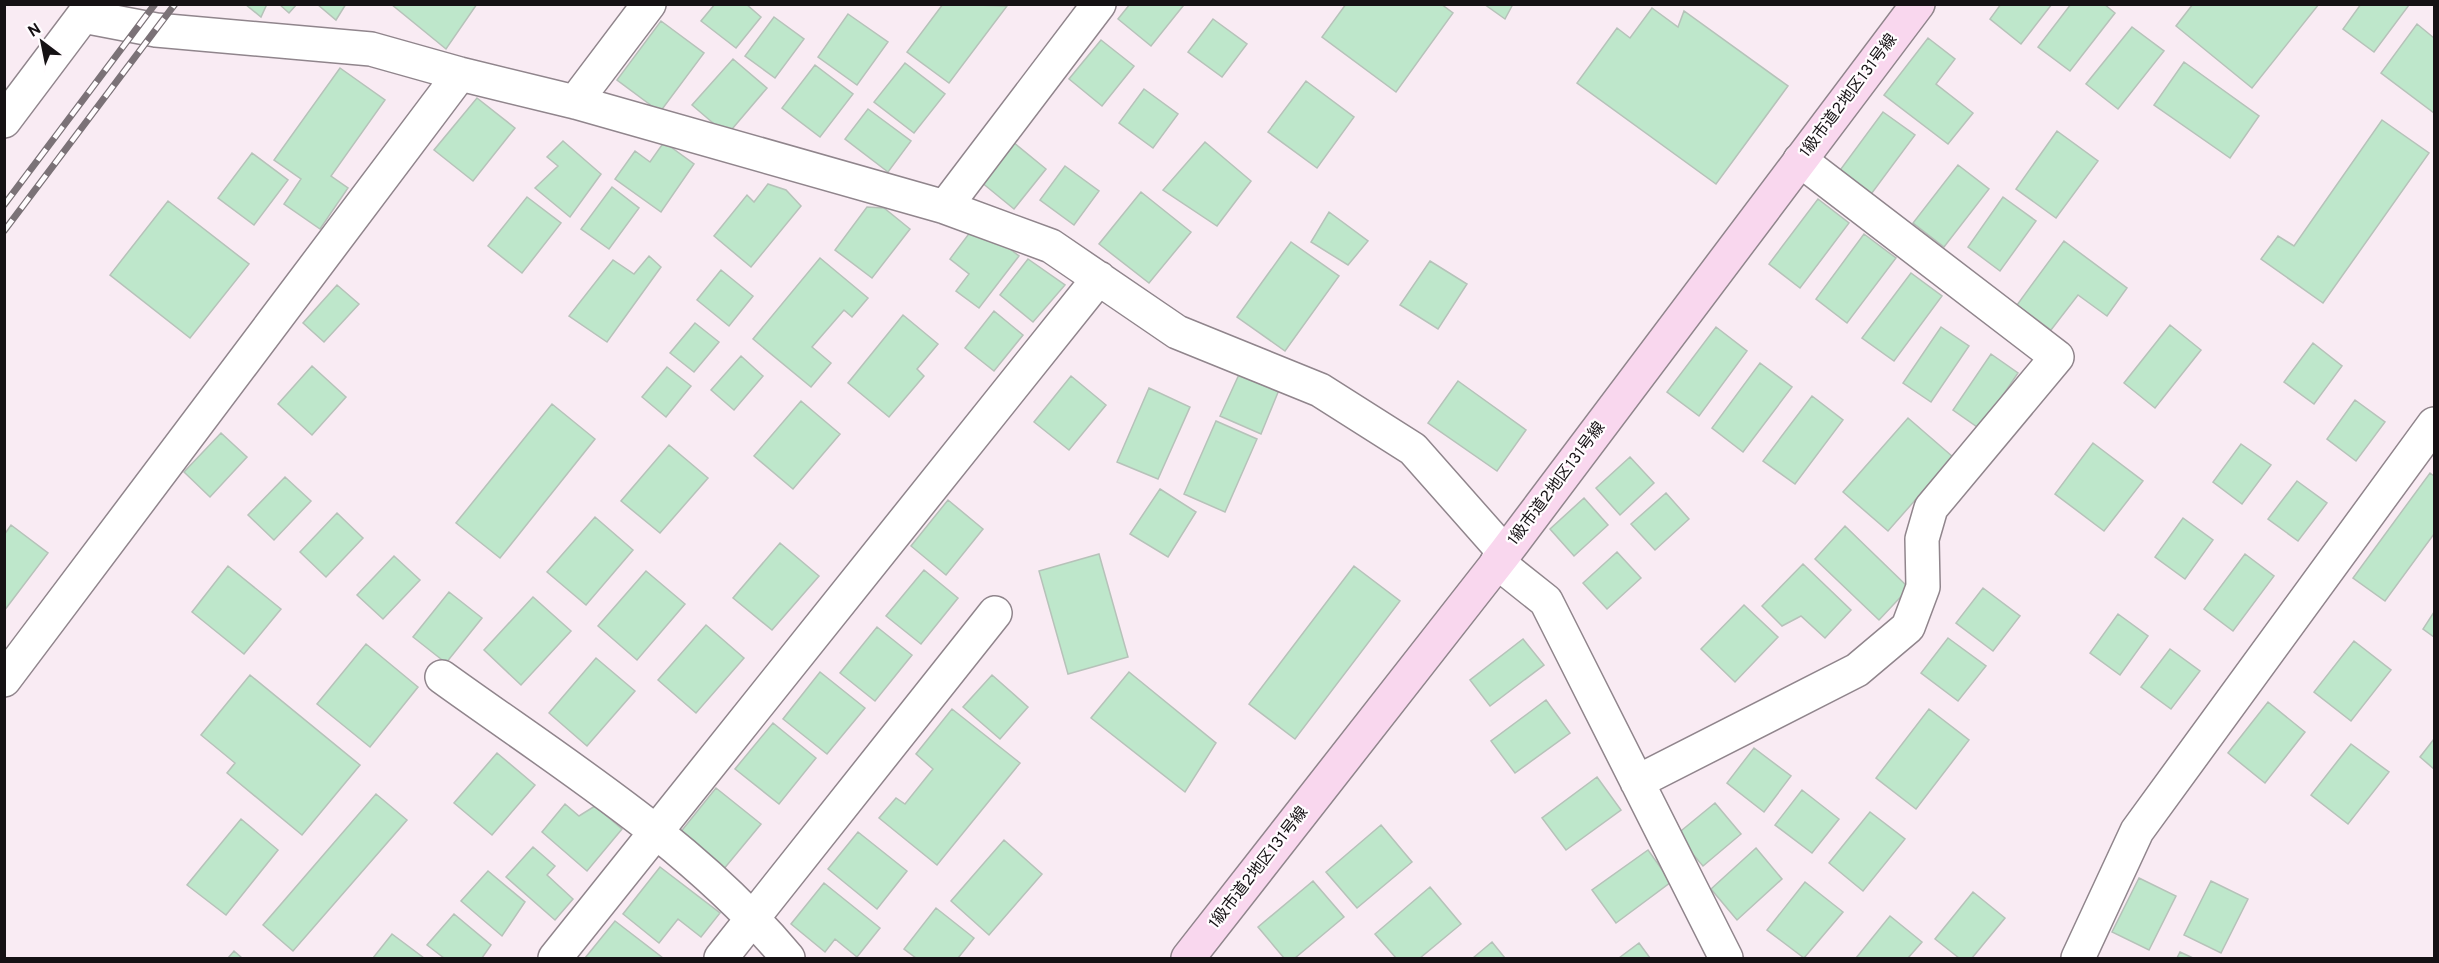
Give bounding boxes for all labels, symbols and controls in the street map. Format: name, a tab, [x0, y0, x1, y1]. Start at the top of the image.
north arrow	[12, 12, 72, 72]
text: N	[25, 19, 45, 43]
street label: 1級市道2地区131号線	[1796, 30, 1902, 162]
street label: 1級市道2地区131号線	[1504, 418, 1610, 550]
street label: 1級市道2地区131号線	[1205, 803, 1313, 933]

